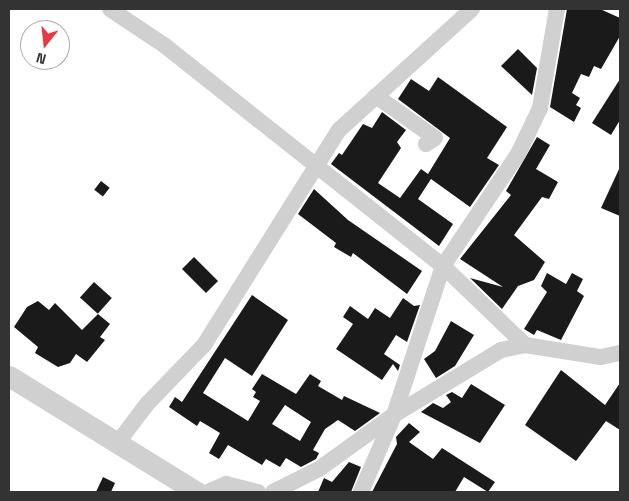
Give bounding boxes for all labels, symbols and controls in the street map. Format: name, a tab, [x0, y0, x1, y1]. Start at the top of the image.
north arrow	[20, 20, 70, 70]
text: N	[34, 49, 48, 68]

